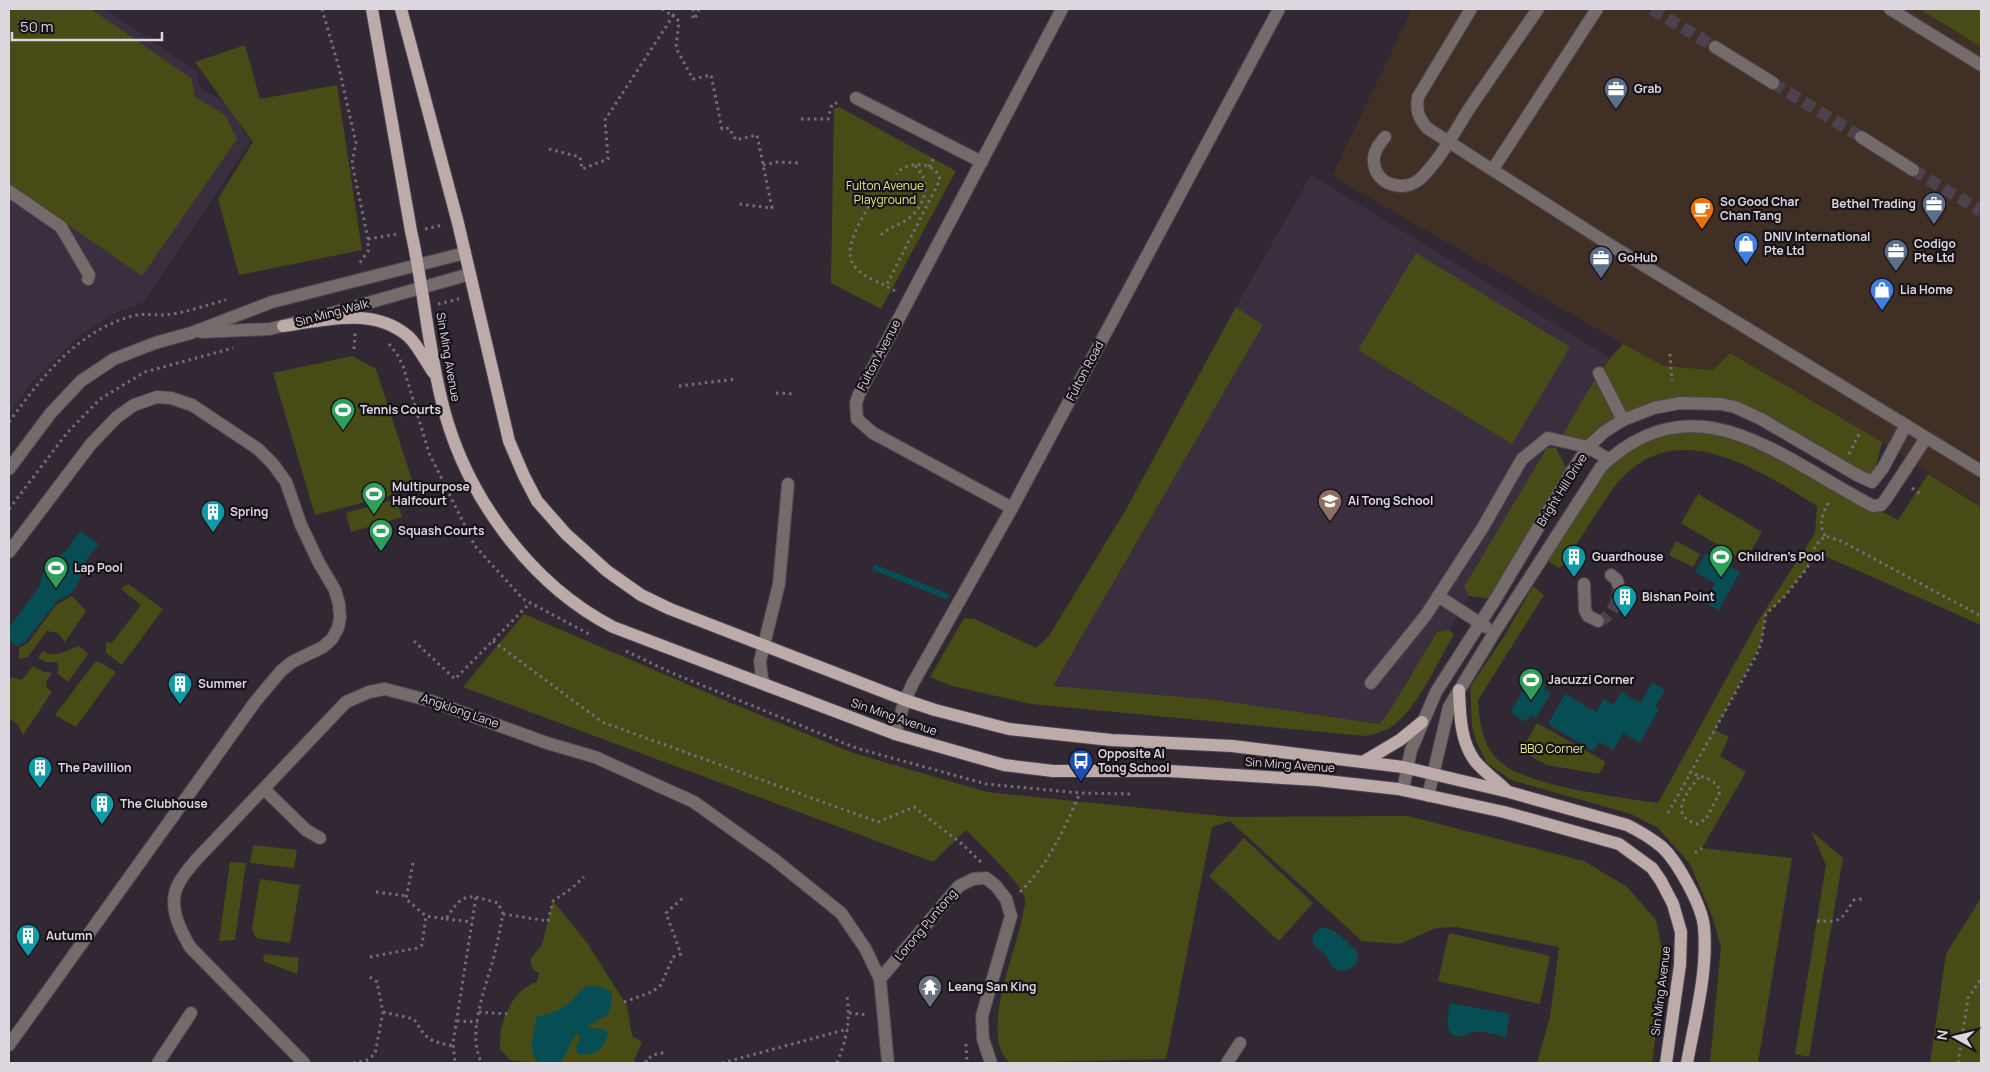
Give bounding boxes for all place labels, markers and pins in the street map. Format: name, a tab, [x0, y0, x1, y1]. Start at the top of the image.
office icon: Grab	[1603, 76, 1629, 110]
place label: Grab	[1634, 80, 1662, 97]
office icon: Bethel Trading	[1921, 191, 1947, 225]
place label: So Good Char Chan Tang	[1720, 193, 1799, 224]
place label: Bethel Trading	[1832, 195, 1916, 212]
cafe icon: So Good Char Chan Tang	[1689, 196, 1715, 230]
place label: DNIV International Pte Ltd	[1764, 228, 1870, 259]
shop icon: DNIV International Pte Ltd	[1733, 231, 1759, 265]
place label: Codigo Pte Ltd	[1914, 235, 1956, 266]
office icon: Codigo Pte Ltd	[1883, 238, 1909, 272]
office icon: GoHub	[1588, 245, 1614, 279]
place label: GoHub	[1618, 249, 1658, 266]
shop icon: Lia Home	[1869, 277, 1895, 311]
place label: Lia Home	[1900, 281, 1953, 298]
sports icon: Tennis Courts	[330, 397, 356, 431]
place label: Tennis Courts	[360, 401, 441, 418]
place label: Multipurpose Halfcourt	[392, 478, 470, 509]
sports icon: Multipurpose Halfcourt	[361, 481, 387, 515]
school or university icon: Ai Tong School	[1317, 488, 1343, 522]
place label: Ai Tong School	[1348, 492, 1433, 509]
building icon: Spring	[200, 499, 226, 533]
place label: Spring	[230, 503, 268, 520]
sports icon: Squash Courts	[368, 518, 394, 552]
place label: Squash Courts	[398, 522, 485, 539]
building icon: Guardhouse	[1561, 544, 1587, 578]
sports icon: Children's Pool	[1708, 544, 1734, 578]
place label: Guardhouse	[1592, 548, 1663, 565]
place label: Children's Pool	[1738, 548, 1824, 565]
sports icon: Lap Pool	[43, 555, 69, 589]
place label: Lap Pool	[74, 559, 123, 576]
building icon: Bishan Point	[1612, 584, 1638, 618]
place label: Bishan Point	[1642, 588, 1715, 605]
sports icon: Jacuzzi Corner	[1518, 667, 1544, 701]
building icon: Summer	[167, 671, 193, 705]
place label: Jacuzzi Corner	[1548, 671, 1635, 688]
place label: Summer	[198, 675, 247, 692]
place label: Opposite Ai Tong School	[1098, 745, 1170, 776]
bus stop icon: Opposite Ai Tong School	[1068, 748, 1094, 782]
building icon: The Pavillion	[27, 755, 53, 789]
place label: The Pavillion	[58, 759, 132, 776]
building icon: The Clubhouse	[89, 791, 115, 825]
place label: The Clubhouse	[120, 795, 208, 812]
building icon: Autumn	[15, 923, 41, 957]
place label: Autumn	[46, 927, 93, 944]
temple icon: Leang San King	[917, 974, 943, 1008]
place label: Leang San King	[948, 978, 1036, 995]

